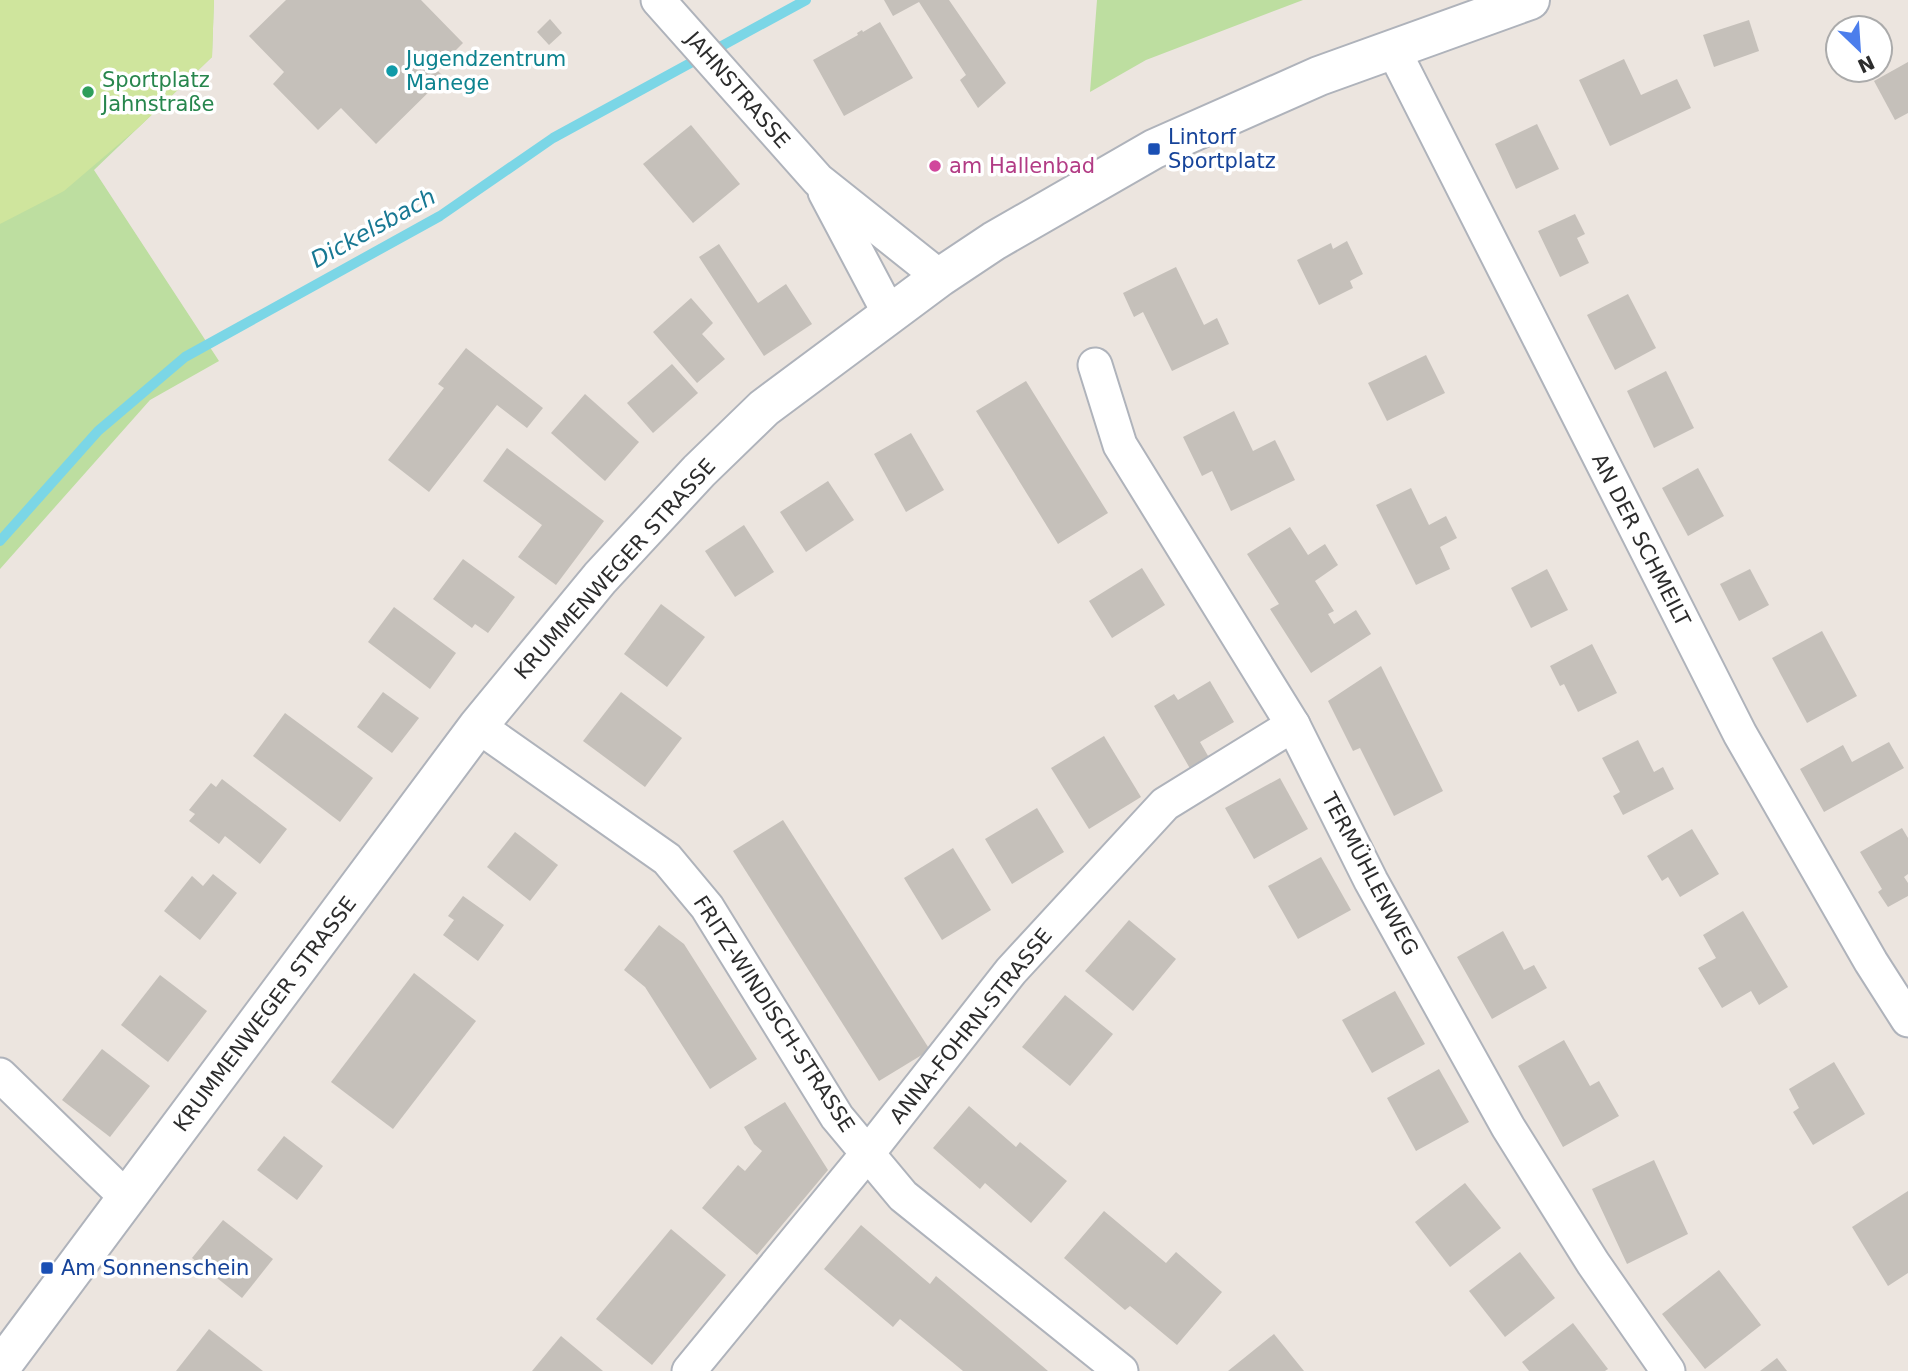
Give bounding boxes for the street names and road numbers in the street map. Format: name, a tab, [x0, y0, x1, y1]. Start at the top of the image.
street label: JAHNSTRASSE	[680, 26, 795, 153]
street label: AN DER SCHMEILT	[1587, 450, 1695, 630]
street label: KRUMMENWEGER STRASSE	[510, 454, 720, 684]
street label: TERMÜHLENWEG	[1316, 787, 1424, 960]
street label: FRITZ-WINDISCH-STRASSE	[688, 891, 860, 1137]
street label: KRUMMENWEGER STRASSE	[169, 892, 361, 1136]
street label: ANNA-FOHRN-STRASSE	[885, 924, 1057, 1128]

